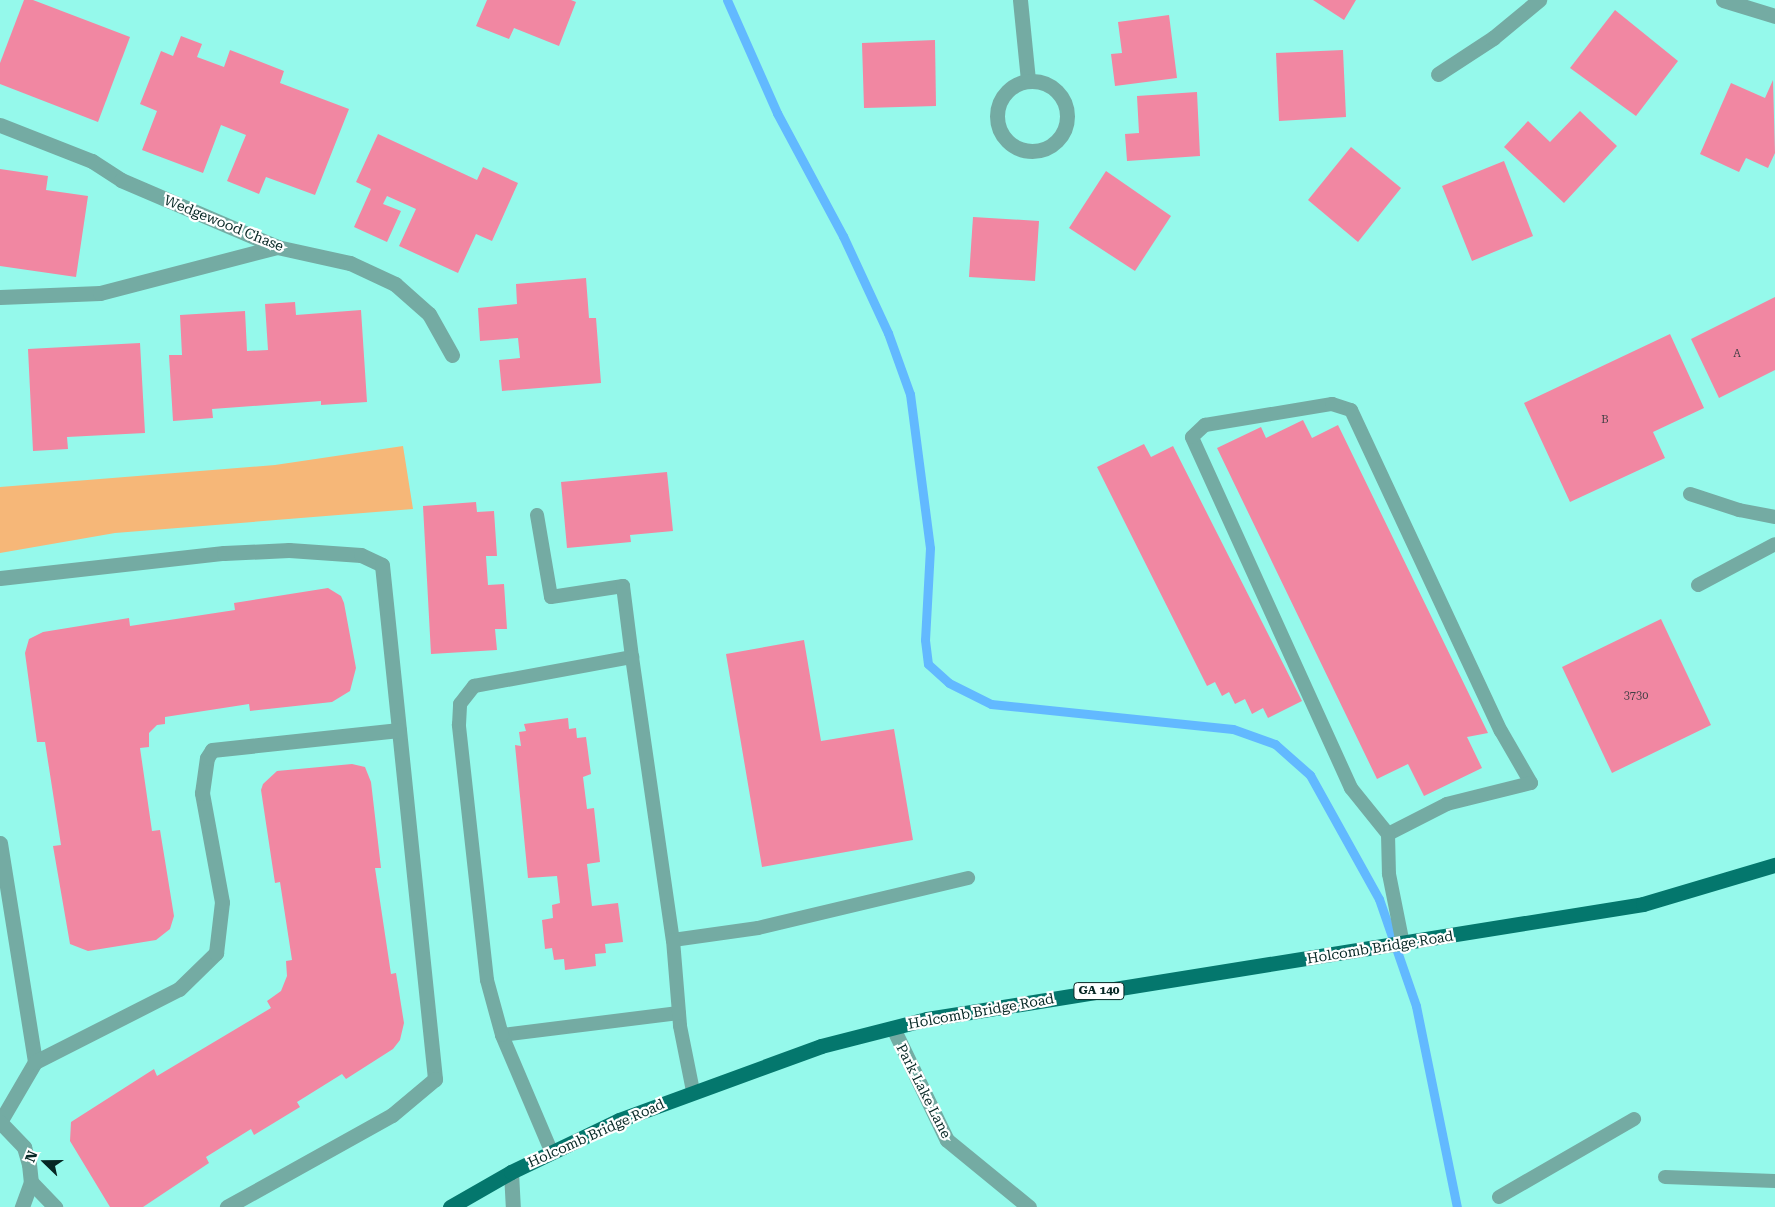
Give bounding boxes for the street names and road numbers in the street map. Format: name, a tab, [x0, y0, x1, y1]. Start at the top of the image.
street label: Wedgewood Chase	[162, 191, 286, 255]
street label: Holcomb Bridge Road	[1306, 927, 1454, 967]
road number: GA 140	[1073, 981, 1125, 1000]
street label: Holcomb Bridge Road	[907, 990, 1055, 1032]
street label: Park Lake Lane	[893, 1041, 955, 1141]
street label: Holcomb Bridge Road	[525, 1095, 667, 1171]

